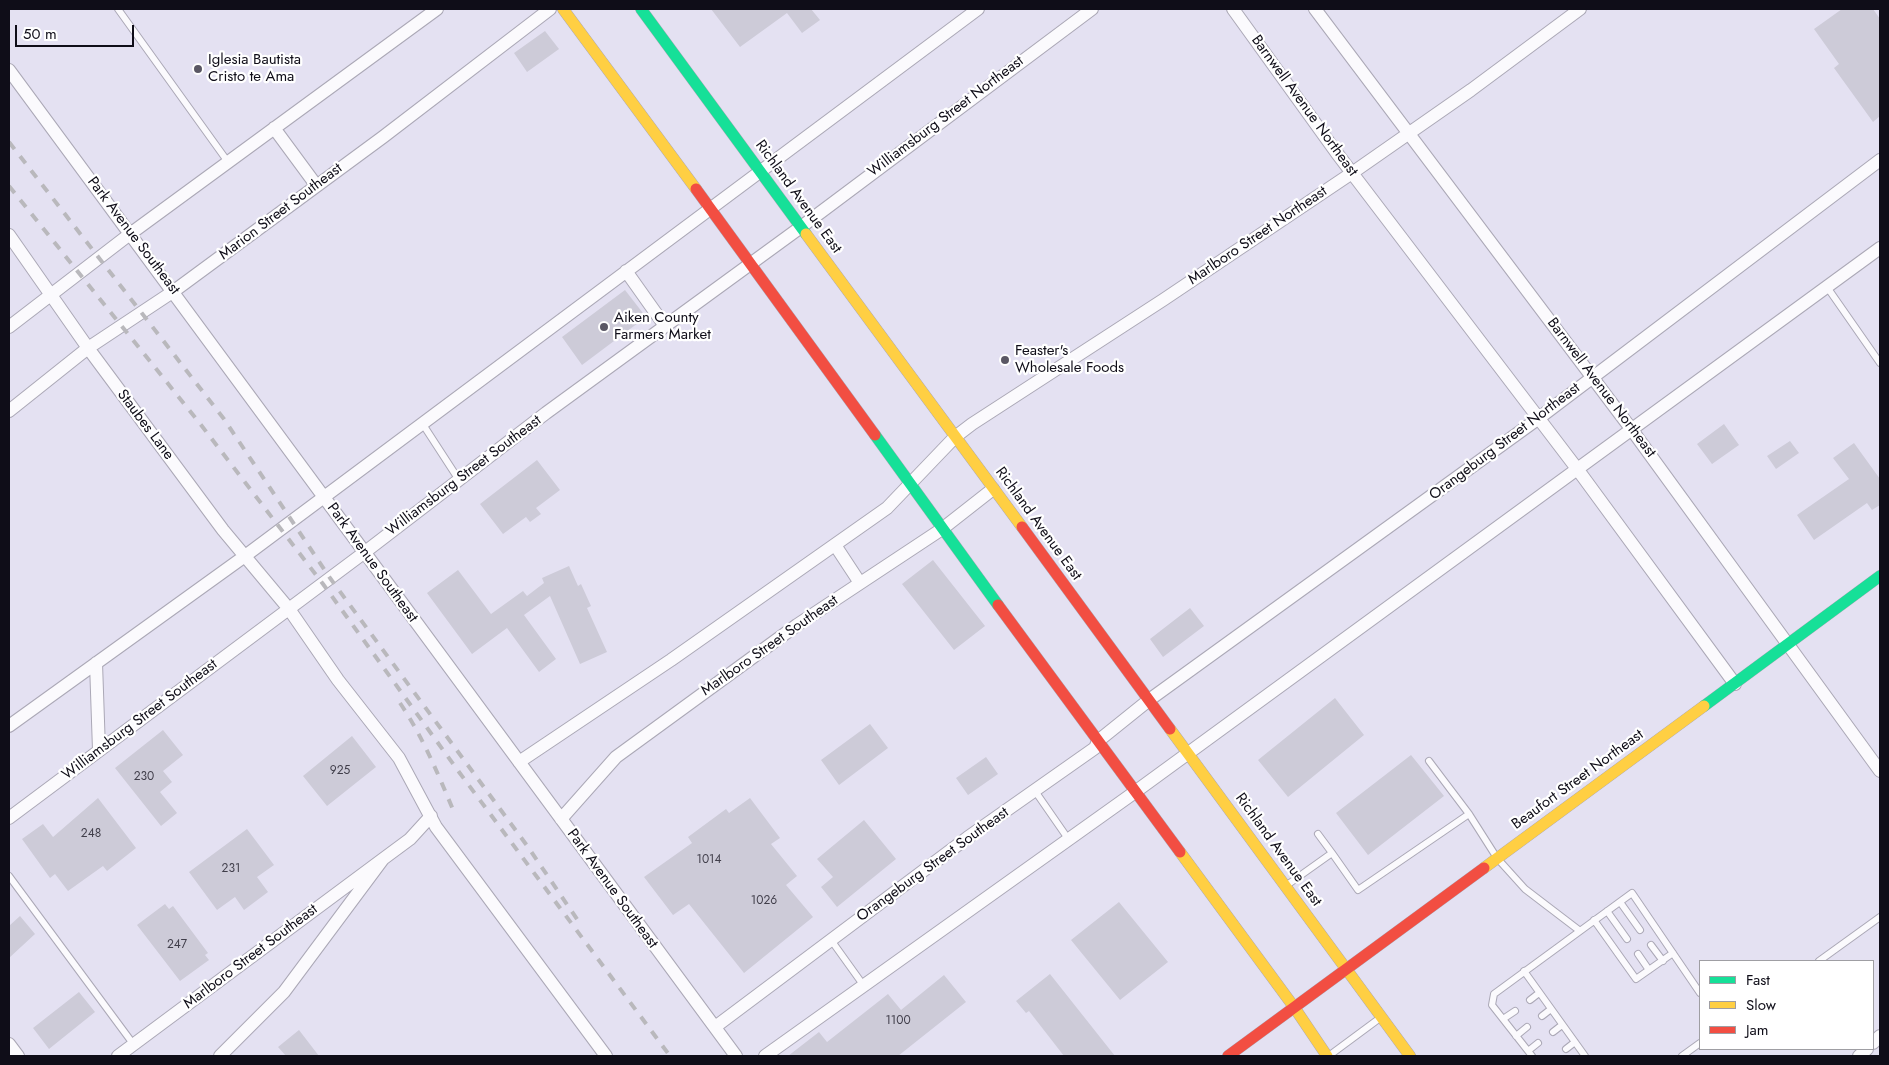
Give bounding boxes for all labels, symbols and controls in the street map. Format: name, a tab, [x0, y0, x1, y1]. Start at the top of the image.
scale bar	[18, 15, 136, 47]
text: 50 m	[23, 23, 57, 45]
street label: Barnwell Avenue Northeast	[1247, 32, 1361, 180]
place label: Iglesia Bautista Cristo te Ama	[208, 51, 301, 86]
street label: Williamsburg Street Northeast	[865, 53, 1027, 181]
marker: Iglesia Bautista Cristo te Ama	[192, 63, 204, 75]
street label: Richland Avenue East	[751, 137, 845, 257]
street label: Marion Street Southeast	[216, 160, 346, 264]
street label: Park Avenue Southeast	[83, 174, 183, 298]
street label: Marlboro Street Northeast	[1185, 183, 1331, 289]
place label: Aiken County Farmers Market	[614, 309, 711, 344]
street label: Barnwell Avenue Northeast	[1543, 315, 1659, 461]
marker: Aiken County Farmers Market	[598, 321, 610, 333]
place label: Feaster's Wholesale Foods	[1015, 342, 1124, 377]
marker: Feaster's Wholesale Foods	[999, 354, 1011, 366]
street label: Orangeburg Street Northeast	[1426, 379, 1584, 505]
street label: Staubes Lane	[113, 386, 177, 464]
street label: Williamsburg Street Southeast	[383, 412, 545, 540]
street label: Richland Avenue East	[991, 464, 1085, 584]
street label: Park Avenue Southeast	[323, 500, 421, 626]
street label: Marlboro Street Southeast	[698, 592, 842, 700]
street label: Williamsburg Street Southeast	[59, 656, 221, 784]
street label: Beaufort Street Northeast	[1509, 726, 1647, 834]
house number: 925	[330, 764, 350, 778]
house number: 230	[134, 770, 154, 784]
street label: Richland Avenue East	[1231, 790, 1325, 910]
street label: Orangeburg Street Southeast	[854, 804, 1012, 926]
street label: Park Avenue Southeast	[563, 826, 661, 952]
house number: 248	[81, 827, 101, 841]
house number: 1014	[697, 853, 721, 867]
house number: 231	[222, 862, 240, 876]
house number: 1026	[751, 894, 777, 908]
street label: Marlboro Street Southeast	[181, 901, 321, 1013]
house number: 247	[167, 938, 187, 952]
legend	[1699, 960, 1874, 1050]
text: Fast	[1746, 969, 1770, 991]
text: Slow	[1746, 994, 1776, 1016]
house number: 1100	[885, 1014, 911, 1028]
text: Jam	[1746, 1019, 1769, 1041]

